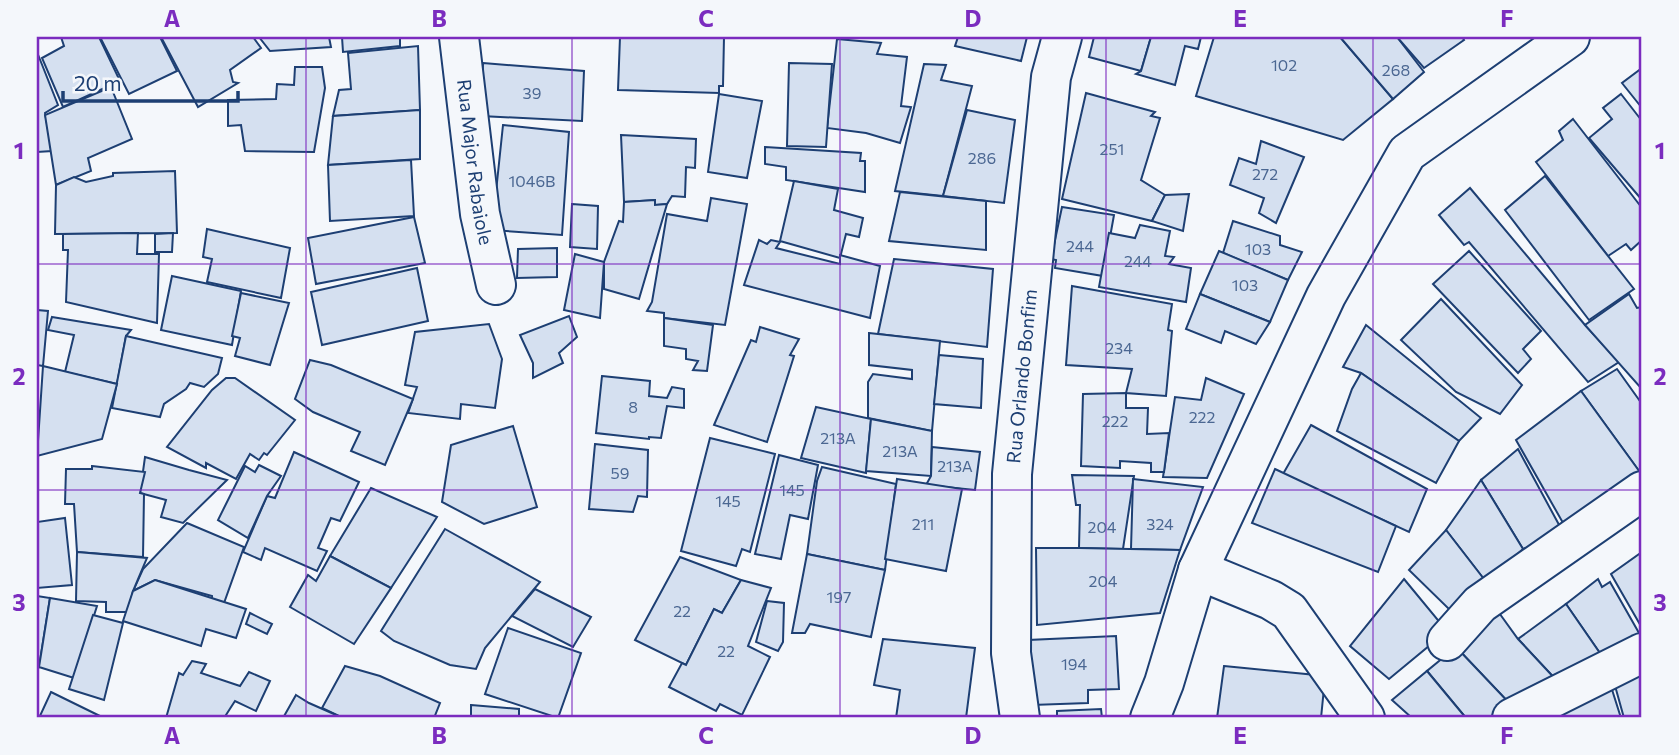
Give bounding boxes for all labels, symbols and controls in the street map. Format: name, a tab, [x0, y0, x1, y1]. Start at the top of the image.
text: A	[164, 4, 181, 32]
text: B	[431, 4, 447, 32]
text: C	[698, 4, 714, 32]
text: D	[965, 4, 982, 32]
text: E	[1233, 4, 1247, 32]
text: F	[1500, 4, 1514, 32]
house number: 102	[1271, 55, 1297, 74]
scale bar	[63, 60, 238, 104]
house number: 268	[1382, 60, 1410, 79]
text: 20 m	[74, 70, 122, 95]
street label: Rua Major Rabaiole	[453, 78, 499, 247]
house number: 39	[523, 83, 541, 102]
text: 1	[14, 136, 24, 164]
text: 1	[1655, 136, 1665, 164]
house number: 251	[1100, 139, 1124, 158]
house number: 286	[968, 148, 996, 167]
house number: 272	[1252, 164, 1278, 183]
house number: 1046B	[509, 171, 555, 190]
house number: 244	[1066, 236, 1094, 255]
house number: 103	[1245, 239, 1271, 258]
house number: 244	[1124, 251, 1152, 270]
house number: 103	[1232, 275, 1258, 294]
street label: Rua Orlando Bonfim	[1001, 288, 1041, 464]
house number: 234	[1105, 338, 1133, 357]
text: 2	[12, 362, 26, 390]
text: 2	[1653, 362, 1667, 390]
house number: 8	[628, 397, 638, 416]
house number: 222	[1189, 407, 1215, 426]
house number: 222	[1102, 411, 1128, 430]
house number: 213A	[820, 428, 856, 447]
house number: 213A	[882, 441, 918, 460]
house number: 213A	[937, 456, 973, 475]
house number: 59	[611, 463, 629, 482]
house number: 145	[779, 480, 805, 499]
house number: 145	[715, 491, 741, 510]
house number: 211	[912, 514, 934, 533]
house number: 324	[1146, 514, 1174, 533]
house number: 204	[1088, 517, 1117, 536]
house number: 204	[1089, 571, 1118, 590]
house number: 197	[827, 587, 851, 606]
text: 3	[12, 588, 26, 616]
text: 3	[1653, 588, 1667, 616]
house number: 22	[673, 601, 691, 620]
house number: 22	[717, 641, 735, 660]
house number: 194	[1061, 654, 1087, 673]
text: A	[164, 721, 181, 749]
text: B	[431, 721, 447, 749]
text: C	[698, 721, 714, 749]
text: D	[965, 721, 982, 749]
text: E	[1233, 721, 1247, 749]
text: F	[1500, 721, 1514, 749]

